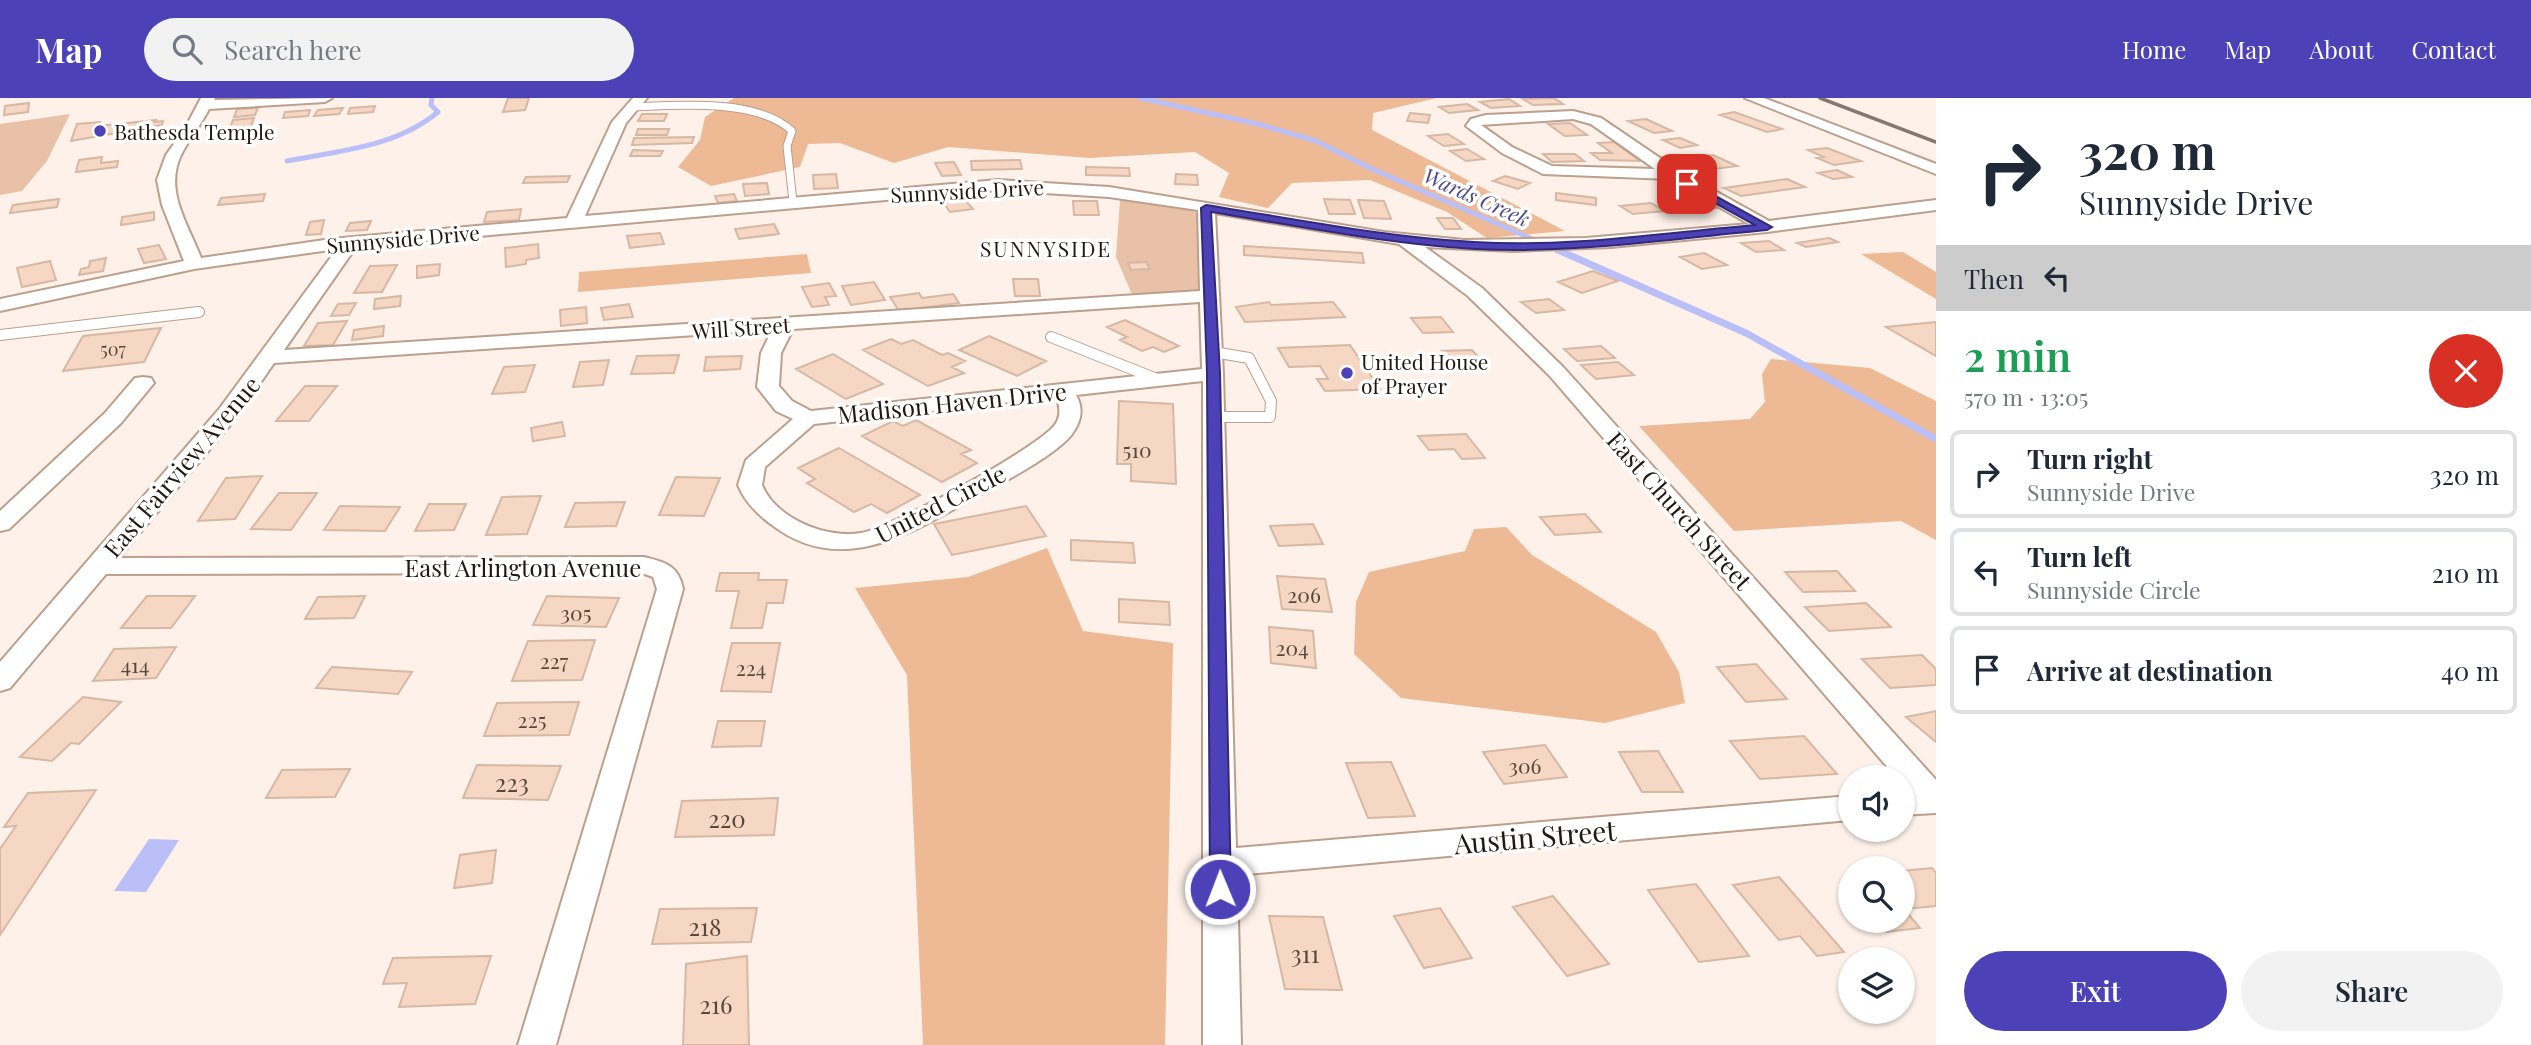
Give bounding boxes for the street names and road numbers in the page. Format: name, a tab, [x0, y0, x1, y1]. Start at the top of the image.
street label: Sunnyside Drive	[889, 172, 1045, 208]
street label: Sunnyside Drive	[325, 217, 481, 259]
street label: Will Street	[690, 310, 792, 344]
street label: East Fairview Avenue	[96, 369, 266, 563]
street label: Madison Haven Drive	[836, 374, 1068, 430]
street label: East Church Street	[1600, 424, 1760, 596]
street label: United Circle	[869, 456, 1011, 550]
street label: East Arlington Avenue	[405, 551, 641, 583]
street label: Austin Street	[1451, 810, 1619, 862]

